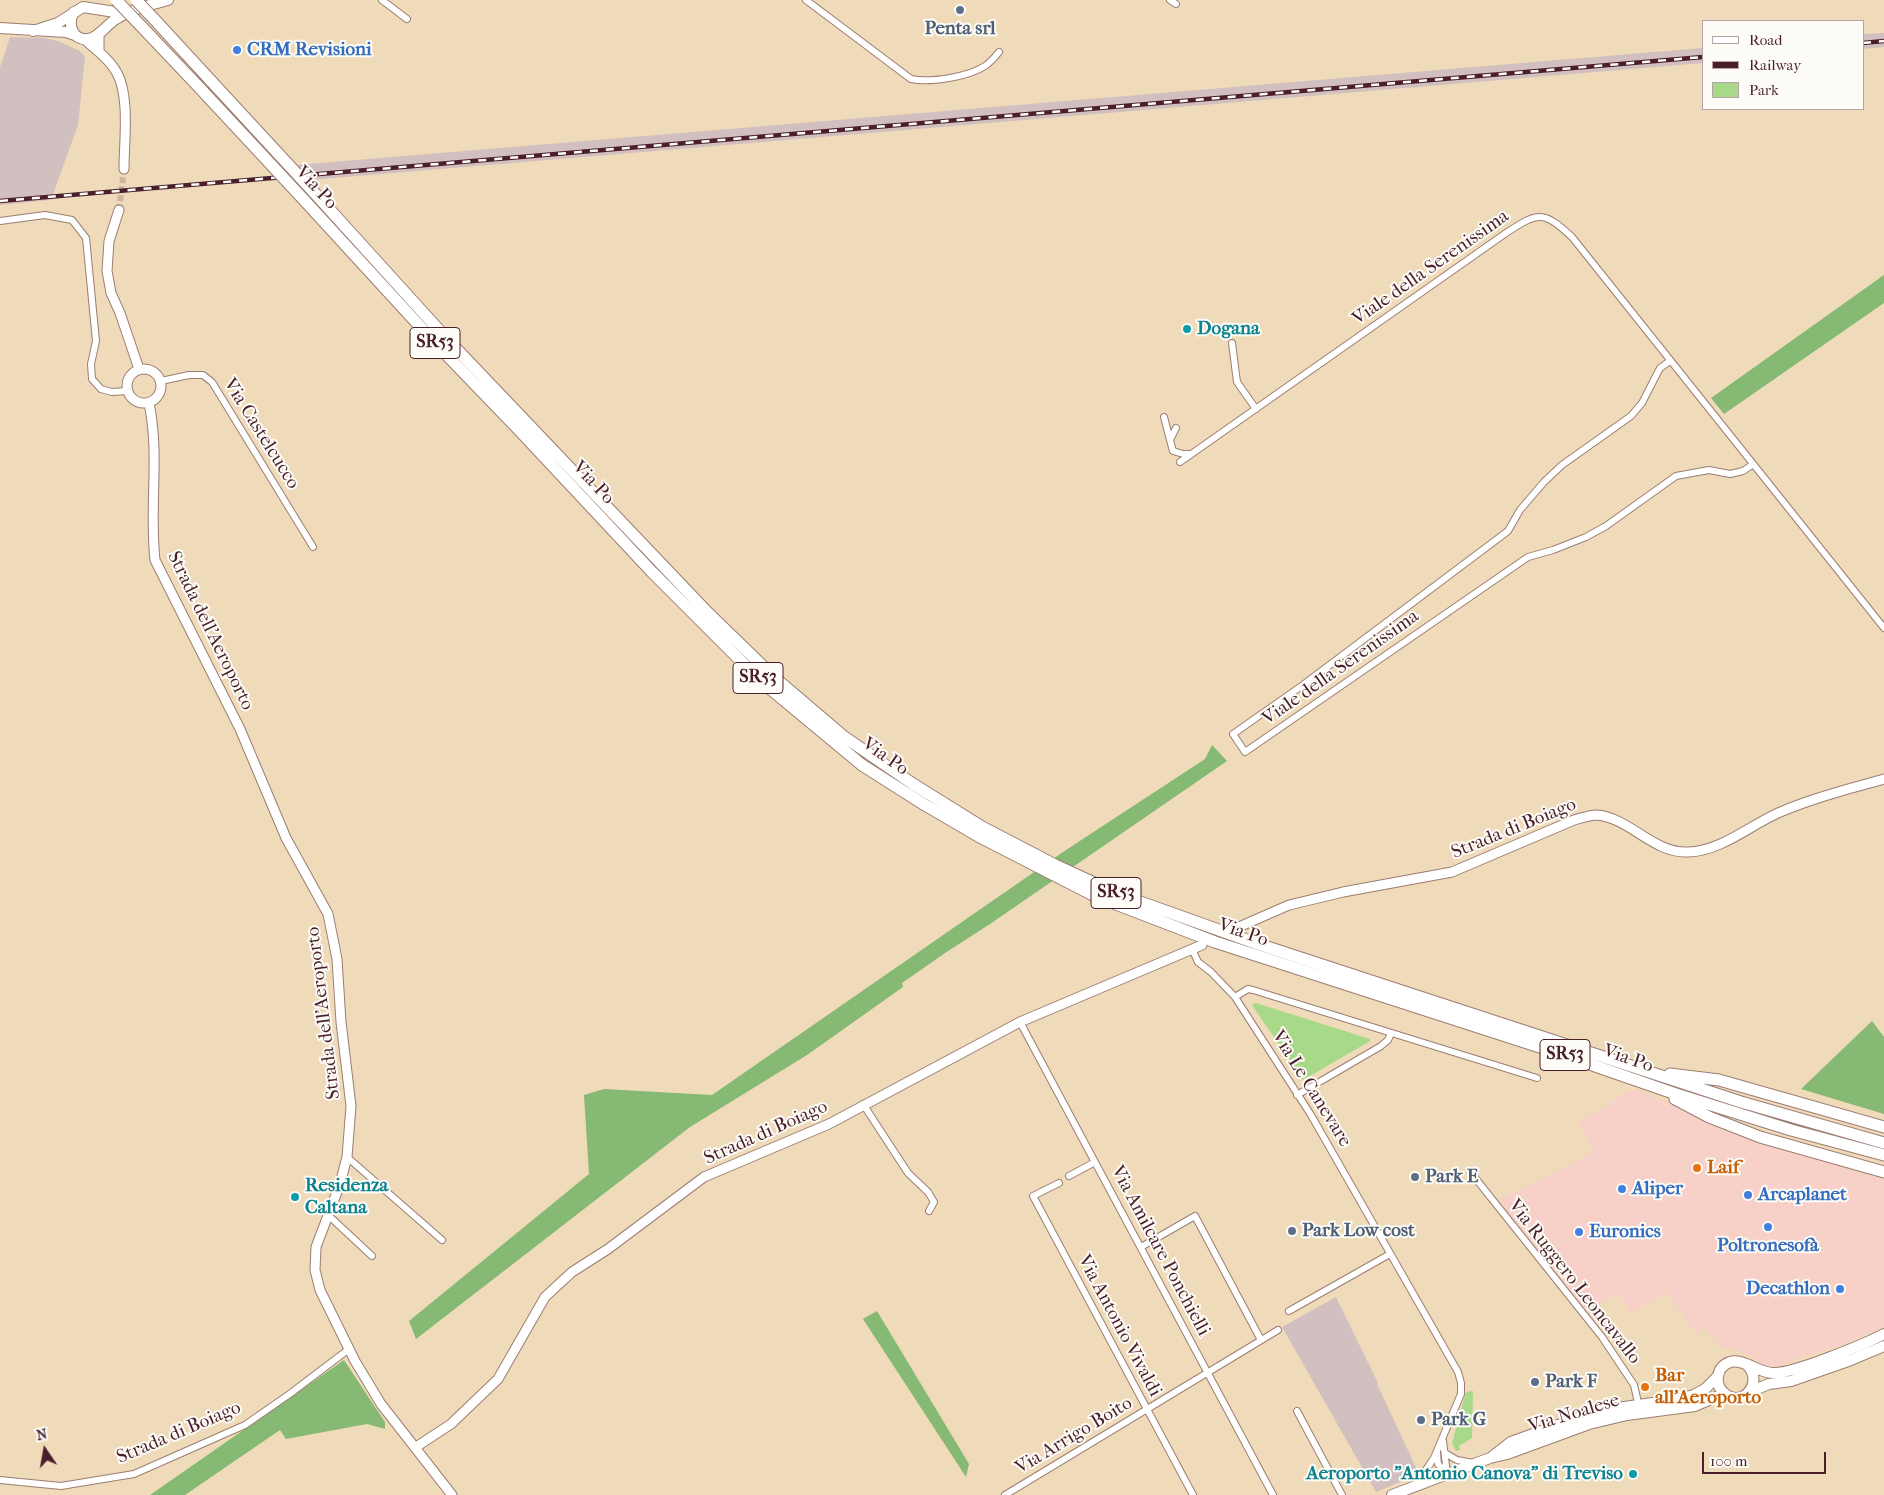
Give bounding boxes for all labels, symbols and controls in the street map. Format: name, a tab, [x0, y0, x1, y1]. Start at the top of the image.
marker: Penta srl	[954, 4, 966, 16]
place label: Penta srl	[924, 18, 996, 40]
legend	[1702, 20, 1864, 110]
text: Road	[1749, 31, 1782, 49]
place label: CRM Revisioni	[247, 39, 372, 61]
marker: CRM Revisioni	[231, 44, 243, 56]
text: Railway	[1749, 56, 1801, 74]
text: Park	[1749, 81, 1779, 99]
street label: Via Po	[290, 161, 342, 215]
street label: Viale della Serenissima	[1348, 205, 1514, 331]
place label: Dogana	[1197, 318, 1260, 340]
marker: Dogana	[1181, 323, 1193, 335]
road number: SR53	[410, 328, 460, 358]
street label: Via Castelcucco	[218, 375, 304, 493]
street label: Via Po	[567, 456, 619, 510]
street label: Strada dell'Aeroporto	[162, 548, 258, 714]
street label: Viale della Serenissima	[1258, 605, 1424, 731]
road number: SR53	[733, 662, 783, 694]
street label: Via Po	[857, 733, 913, 781]
street label: Strada di Boiago	[1448, 794, 1580, 864]
road number: SR53	[1091, 878, 1141, 908]
street label: Via Po	[1215, 914, 1271, 952]
street label: Strada dell'Aeroporto	[302, 925, 346, 1101]
street label: Via Le Canevare	[1266, 1027, 1356, 1151]
road number: SR53	[1540, 1040, 1590, 1070]
street label: Via Po	[1600, 1040, 1656, 1078]
street label: Strada di Boiago	[701, 1096, 831, 1170]
place label: Laif	[1707, 1157, 1739, 1179]
street label: Via Amilcare Ponchielli	[1105, 1162, 1215, 1340]
marker: Laif	[1691, 1162, 1703, 1174]
place label: Park E	[1425, 1166, 1478, 1188]
marker: Park E	[1409, 1171, 1421, 1183]
place label: Residenza Caltana	[305, 1175, 388, 1219]
place label: Aliper	[1632, 1178, 1683, 1200]
marker: Aliper	[1616, 1183, 1628, 1195]
place label: Arcaplanet	[1758, 1184, 1847, 1206]
marker: Arcaplanet	[1742, 1189, 1754, 1201]
marker: Residenza Caltana	[289, 1191, 301, 1203]
street label: Via Ruggero Leoncavallo	[1503, 1195, 1645, 1369]
place label: Park Low cost	[1302, 1220, 1415, 1242]
place label: Euronics	[1589, 1221, 1661, 1243]
marker: Poltronesofà	[1762, 1221, 1774, 1233]
marker: Park Low cost	[1286, 1225, 1298, 1237]
marker: Euronics	[1573, 1226, 1585, 1238]
place label: Poltronesofà	[1717, 1235, 1819, 1257]
street label: Via Antonio Vivaldi	[1072, 1251, 1166, 1401]
place label: Decathlon	[1746, 1278, 1830, 1300]
marker: Decathlon	[1834, 1283, 1846, 1295]
place label: Bar all'Aeroporto	[1655, 1365, 1761, 1409]
place label: Park F	[1545, 1371, 1597, 1393]
marker: Park F	[1529, 1376, 1541, 1388]
marker: Bar all'Aeroporto	[1639, 1381, 1651, 1393]
street label: Via Noalese	[1526, 1389, 1622, 1439]
street label: Via Arrigo Boito	[1011, 1392, 1137, 1480]
street label: Strada di Boiago	[113, 1397, 245, 1469]
place label: Park G	[1431, 1409, 1486, 1431]
marker: Park G	[1415, 1414, 1427, 1426]
north arrow	[20, 1425, 70, 1475]
text: N	[35, 1425, 49, 1444]
scale bar	[1704, 1442, 1828, 1474]
text: 100 m	[1710, 1452, 1748, 1470]
place label: Aeroporto "Antonio Canova" di Treviso	[1306, 1463, 1623, 1485]
marker: Aeroporto "Antonio Canova" di Treviso	[1627, 1468, 1639, 1480]

